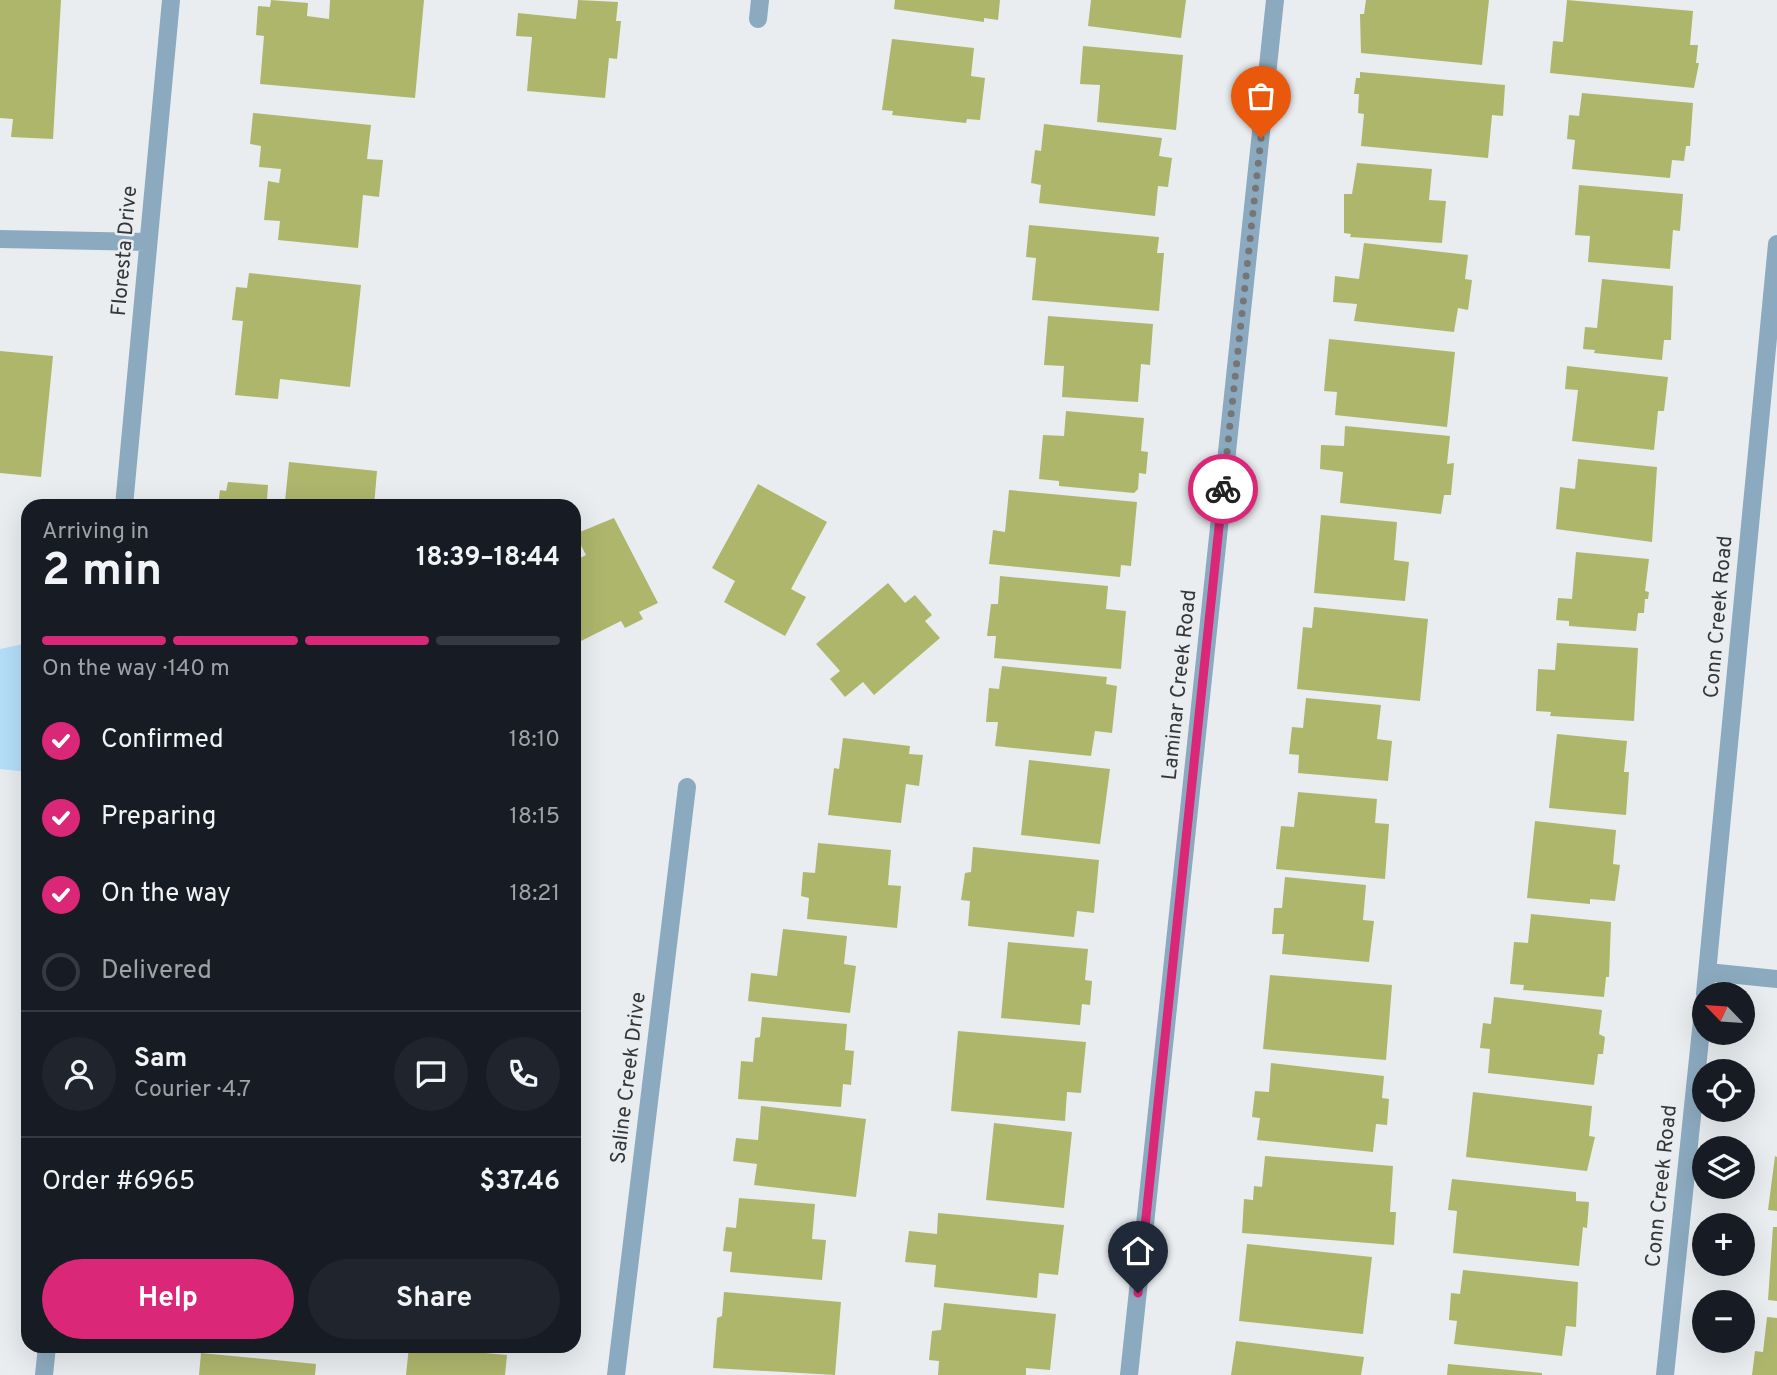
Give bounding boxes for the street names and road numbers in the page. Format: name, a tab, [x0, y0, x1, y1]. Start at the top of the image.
street label: Floresta Drive	[106, 185, 144, 317]
street label: Conn Creek Road	[1698, 535, 1740, 699]
street label: Laminar Creek Road	[1157, 588, 1203, 782]
street label: Saline Creek Drive	[605, 991, 653, 1165]
street label: Conn Creek Road	[1640, 1103, 1684, 1269]

